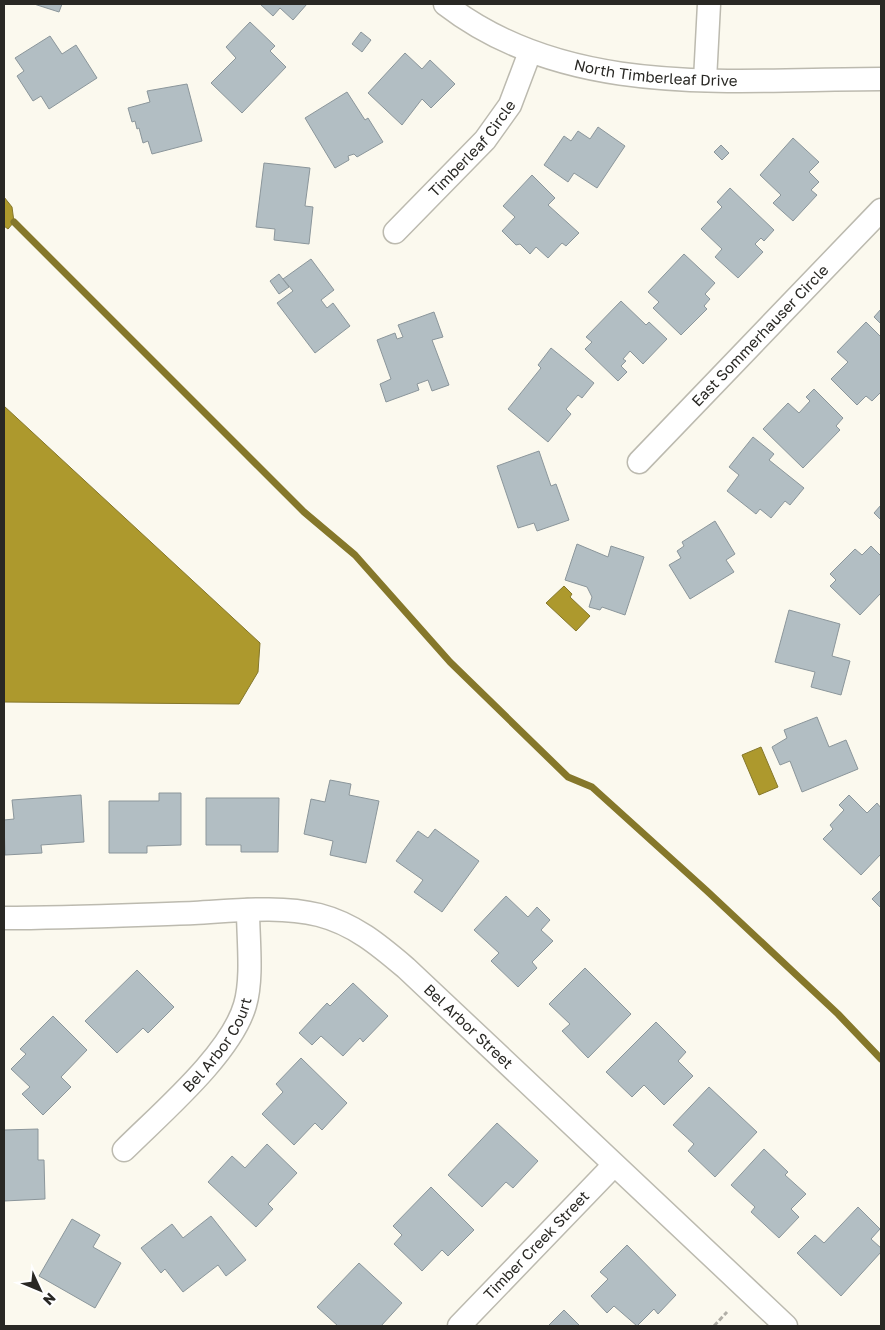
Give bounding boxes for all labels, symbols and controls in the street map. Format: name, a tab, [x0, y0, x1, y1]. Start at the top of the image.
street label: North Timberleaf Drive	[572, 55, 738, 89]
street label: Timberleaf Circle	[425, 96, 519, 200]
street label: East Sommerhauser Circle	[687, 260, 832, 410]
street label: Bel Arbor Street	[421, 980, 517, 1072]
street label: Bel Arbor Court	[178, 996, 255, 1095]
street label: Timber Creek Street	[479, 1186, 592, 1303]
north arrow	[15, 1265, 65, 1315]
text: N	[40, 1290, 60, 1309]

